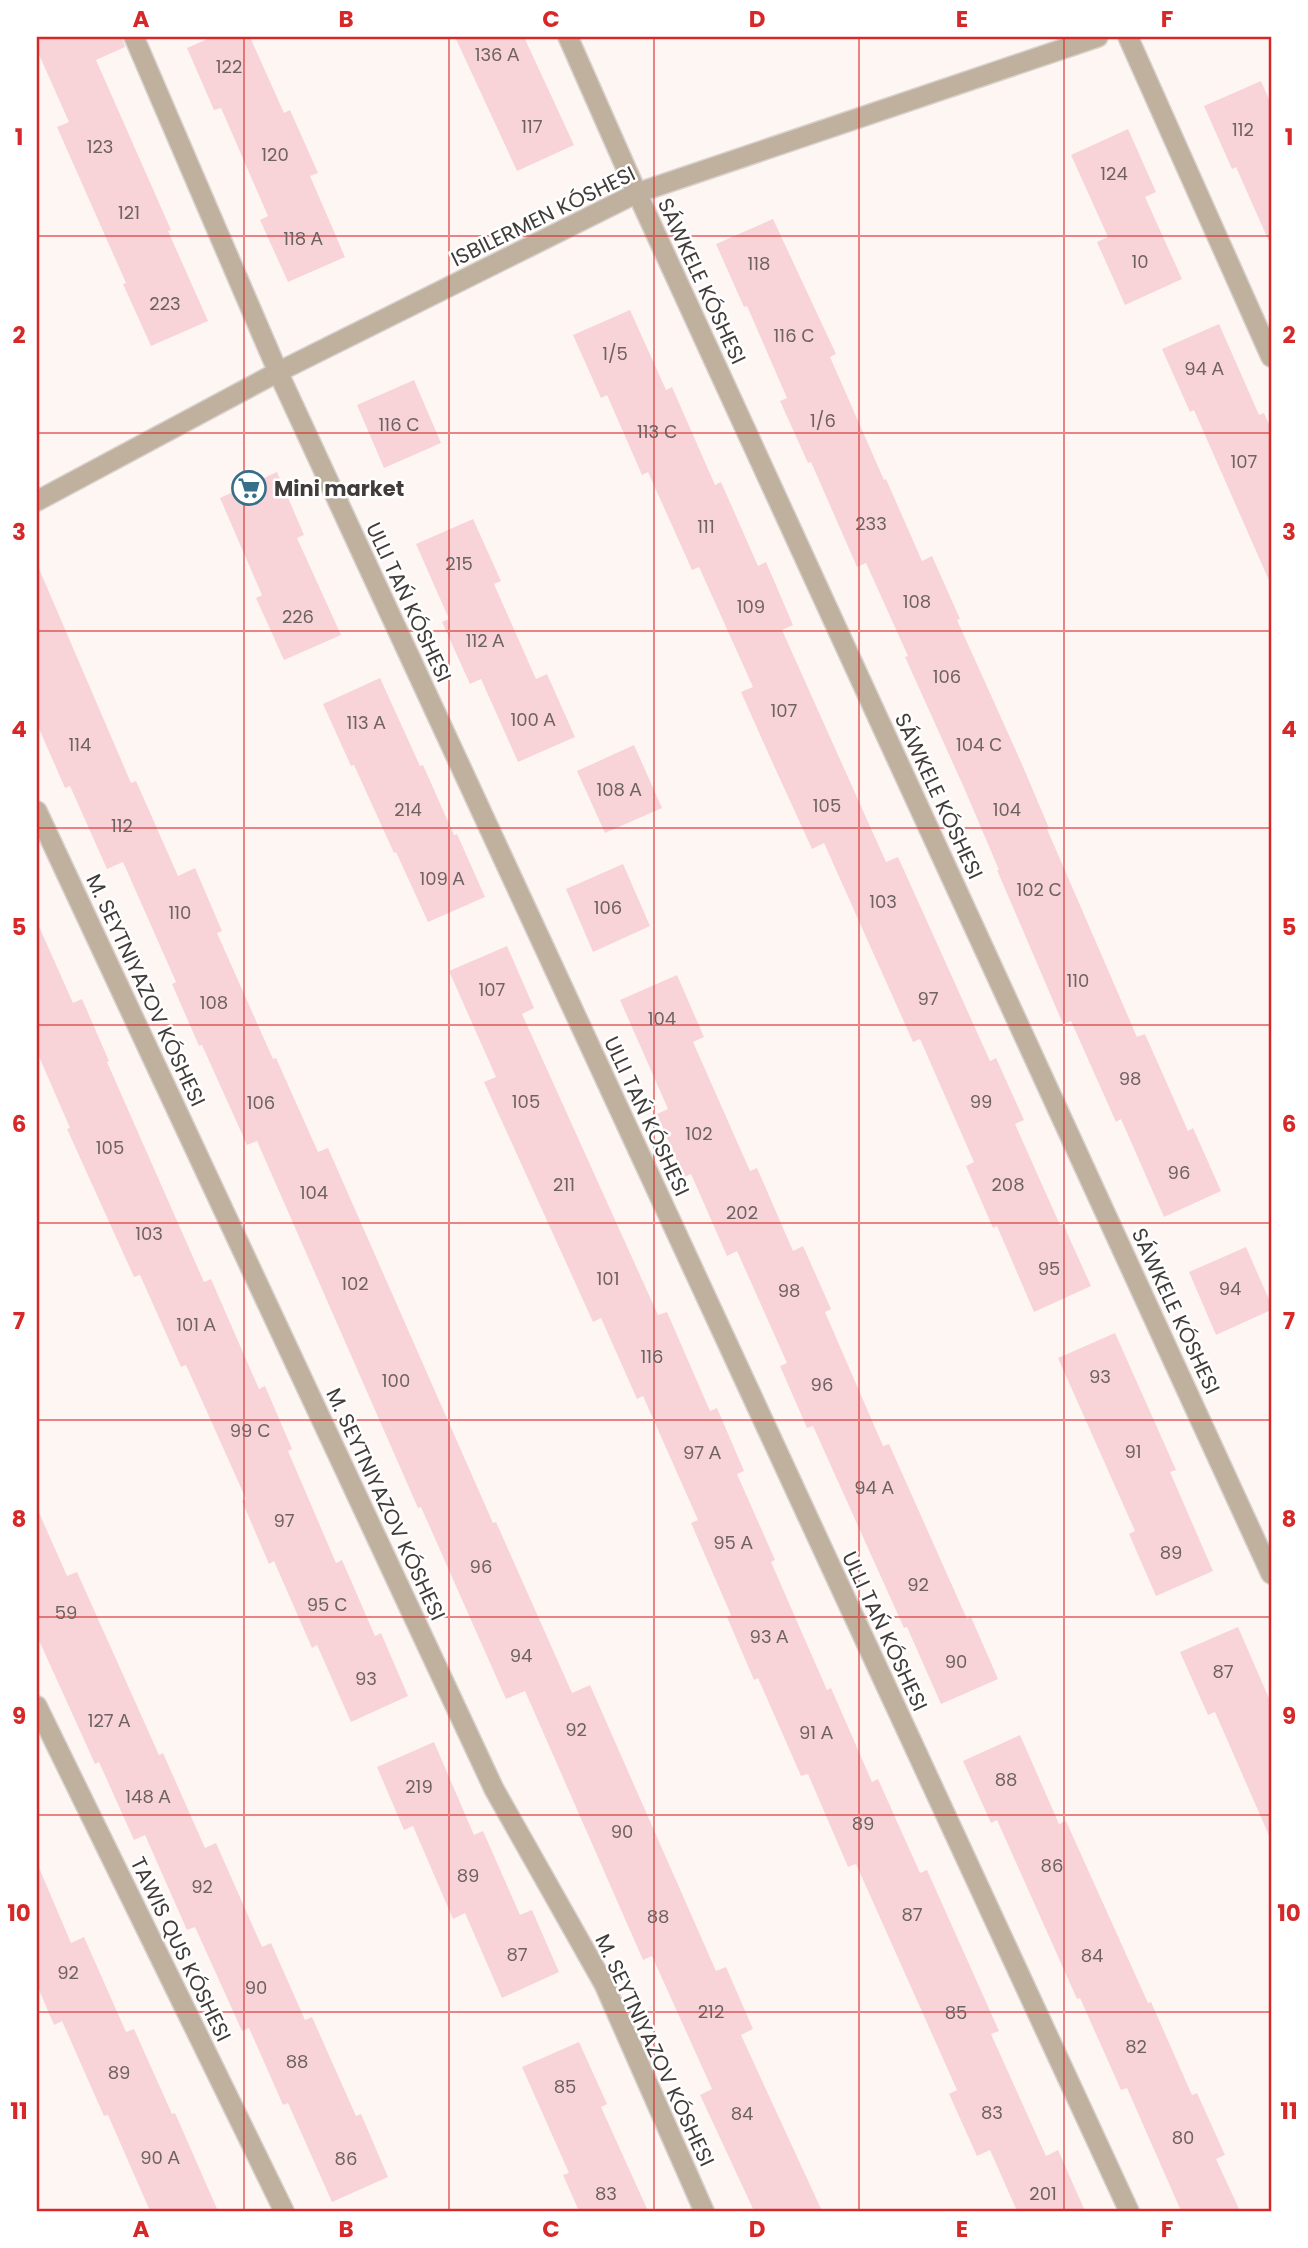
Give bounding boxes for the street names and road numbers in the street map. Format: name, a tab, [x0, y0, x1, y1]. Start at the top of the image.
street label: ISBILERMEN KÓSHESI	[446, 159, 640, 273]
street label: SÁWKELE KÓSHESI	[651, 193, 753, 369]
street label: ULLI TAŃ KÓSHESI	[359, 517, 459, 687]
street label: SÁWKELE KÓSHESI	[888, 708, 990, 884]
street label: M. SEYTNIYAZOV KÓSHESI	[79, 869, 213, 1111]
street label: ULLI TAŃ KÓSHESI	[597, 1031, 697, 1201]
street label: SÁWKELE KÓSHESI	[1125, 1223, 1227, 1399]
street label: M. SEYTNIYAZOV KÓSHESI	[319, 1383, 453, 1625]
street label: ULLI TAŃ KÓSHESI	[835, 1546, 935, 1716]
street label: TAWIS QUS KÓSHESI	[124, 1852, 238, 2046]
street label: M. SEYTNIYAZOV KÓSHESI	[588, 1929, 722, 2171]

